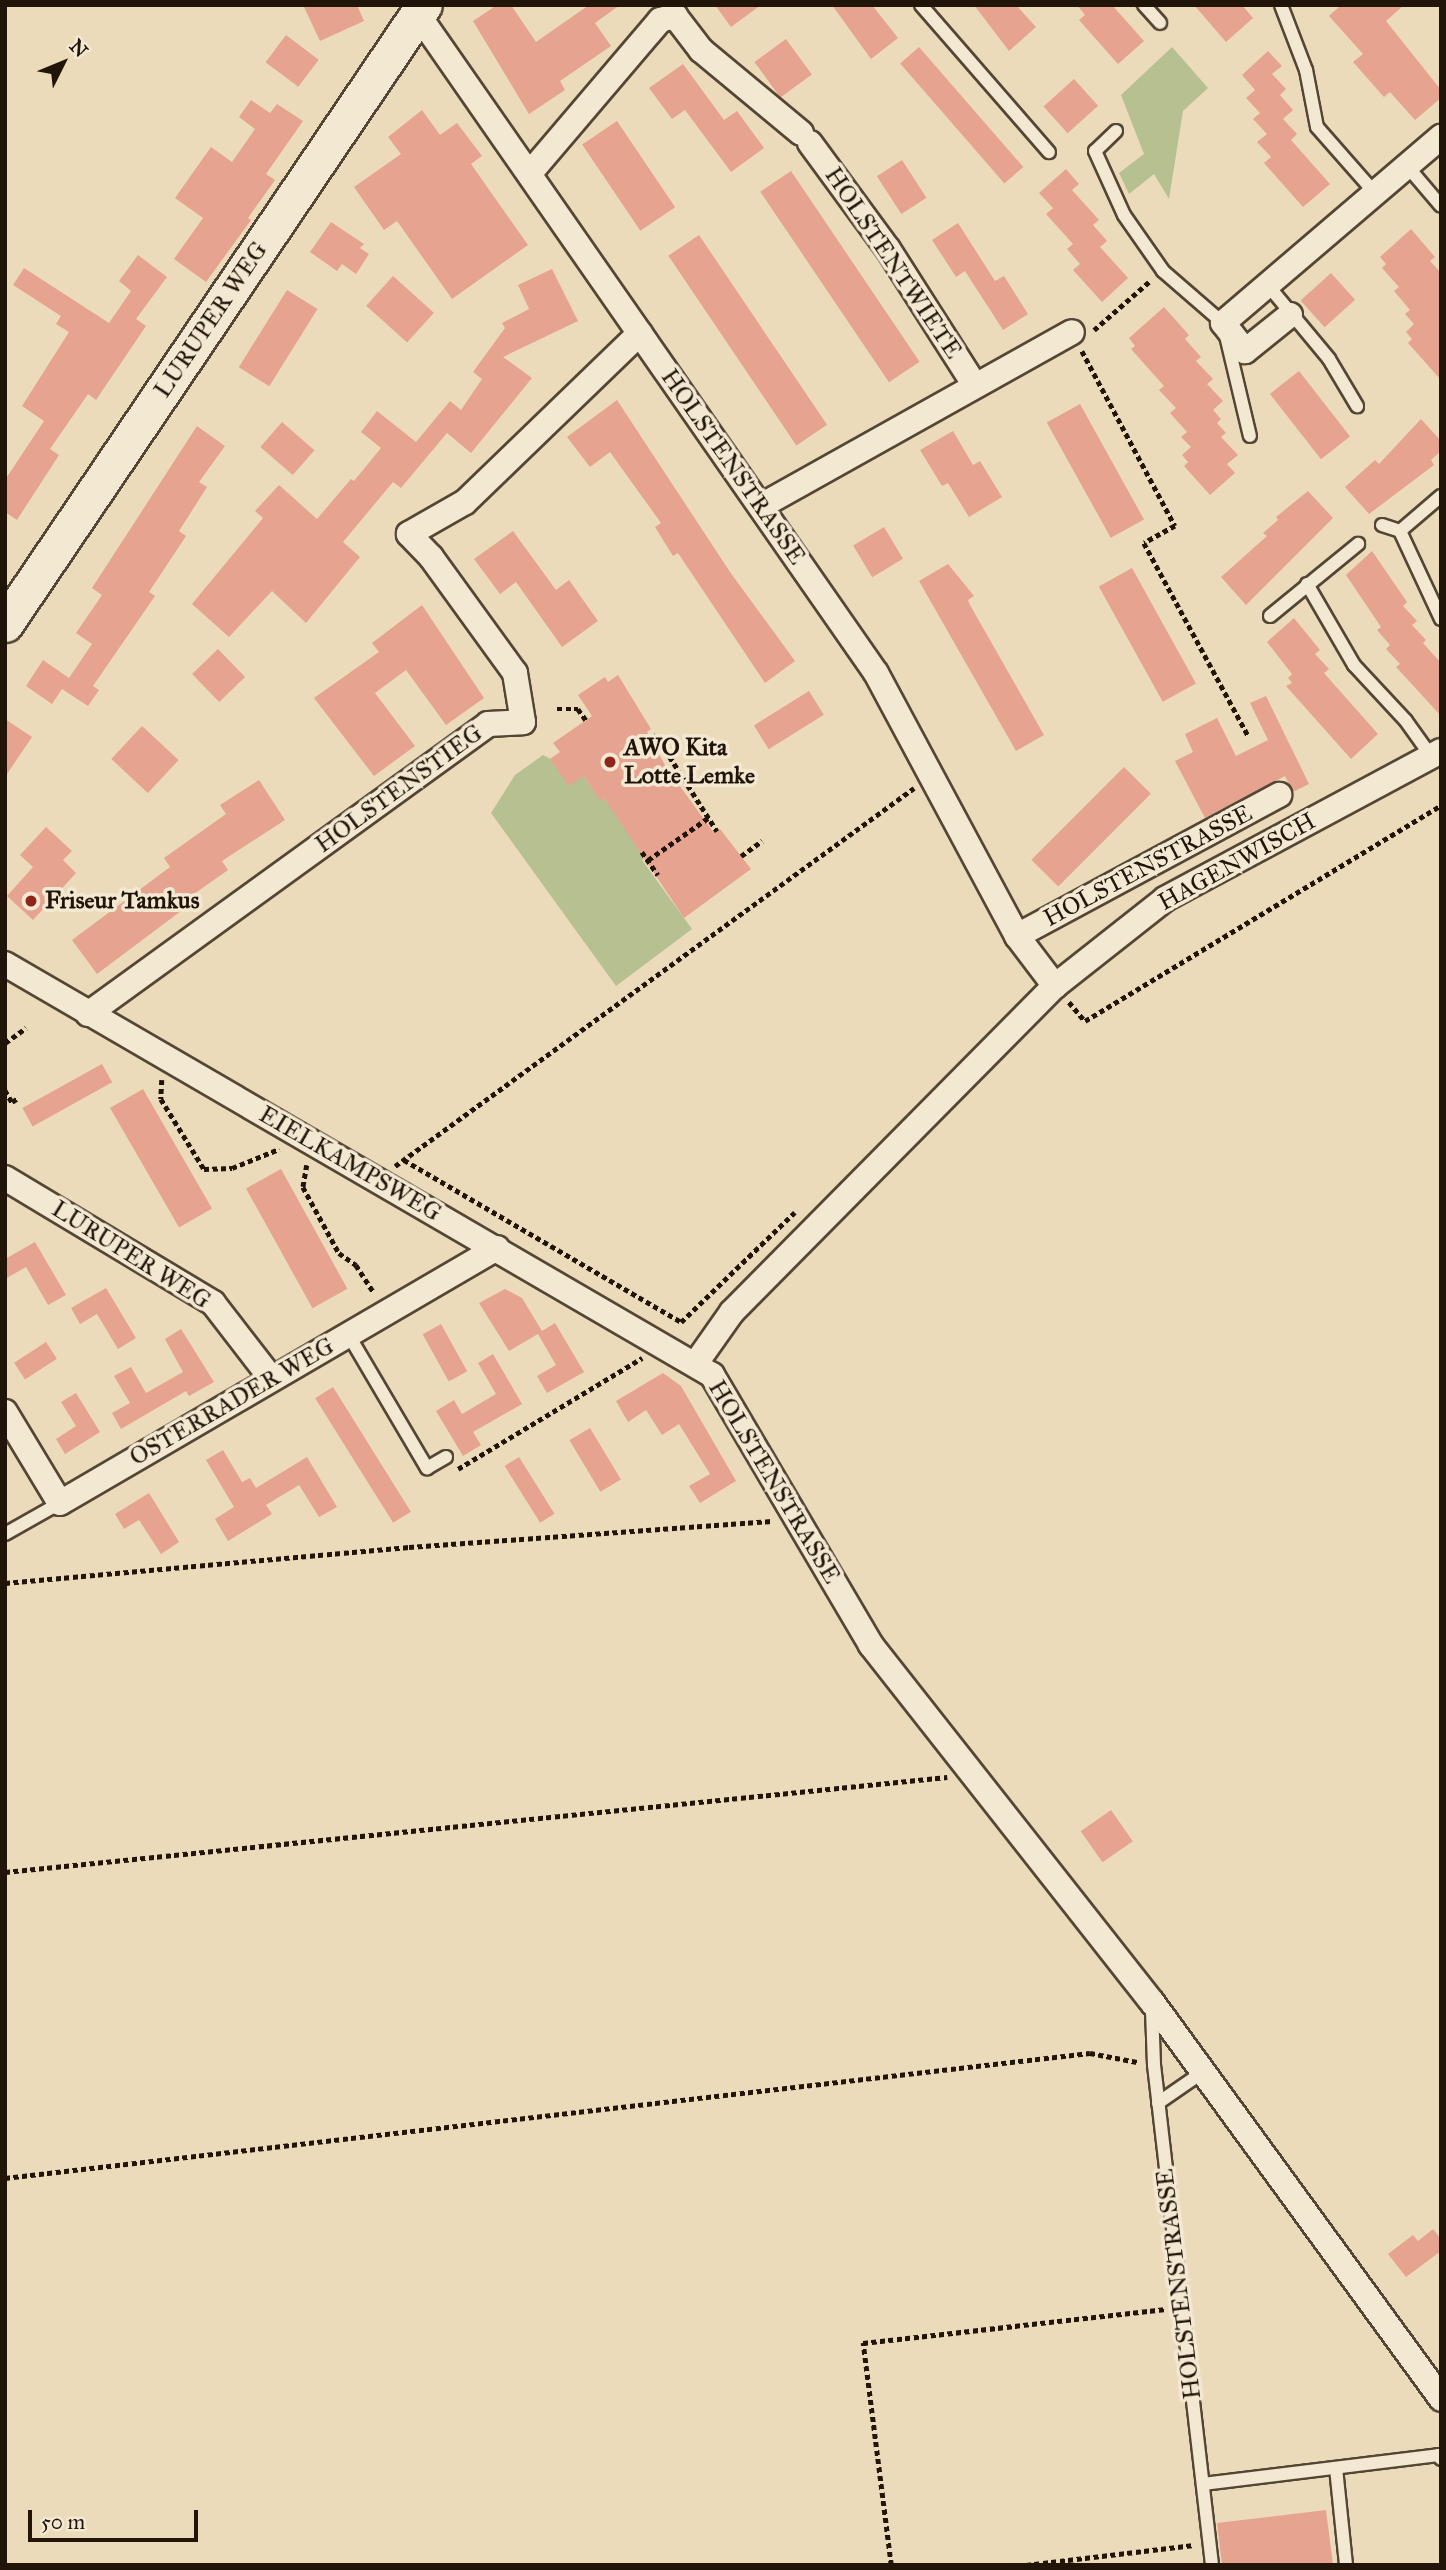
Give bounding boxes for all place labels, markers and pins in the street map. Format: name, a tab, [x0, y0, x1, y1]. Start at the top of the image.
place label: AWO Kita Lotte Lemke	[624, 734, 755, 790]
marker: AWO Kita Lotte Lemke	[602, 754, 618, 770]
place label: Friseur Tamkus	[45, 887, 199, 915]
marker: Friseur Tamkus	[23, 893, 39, 909]

